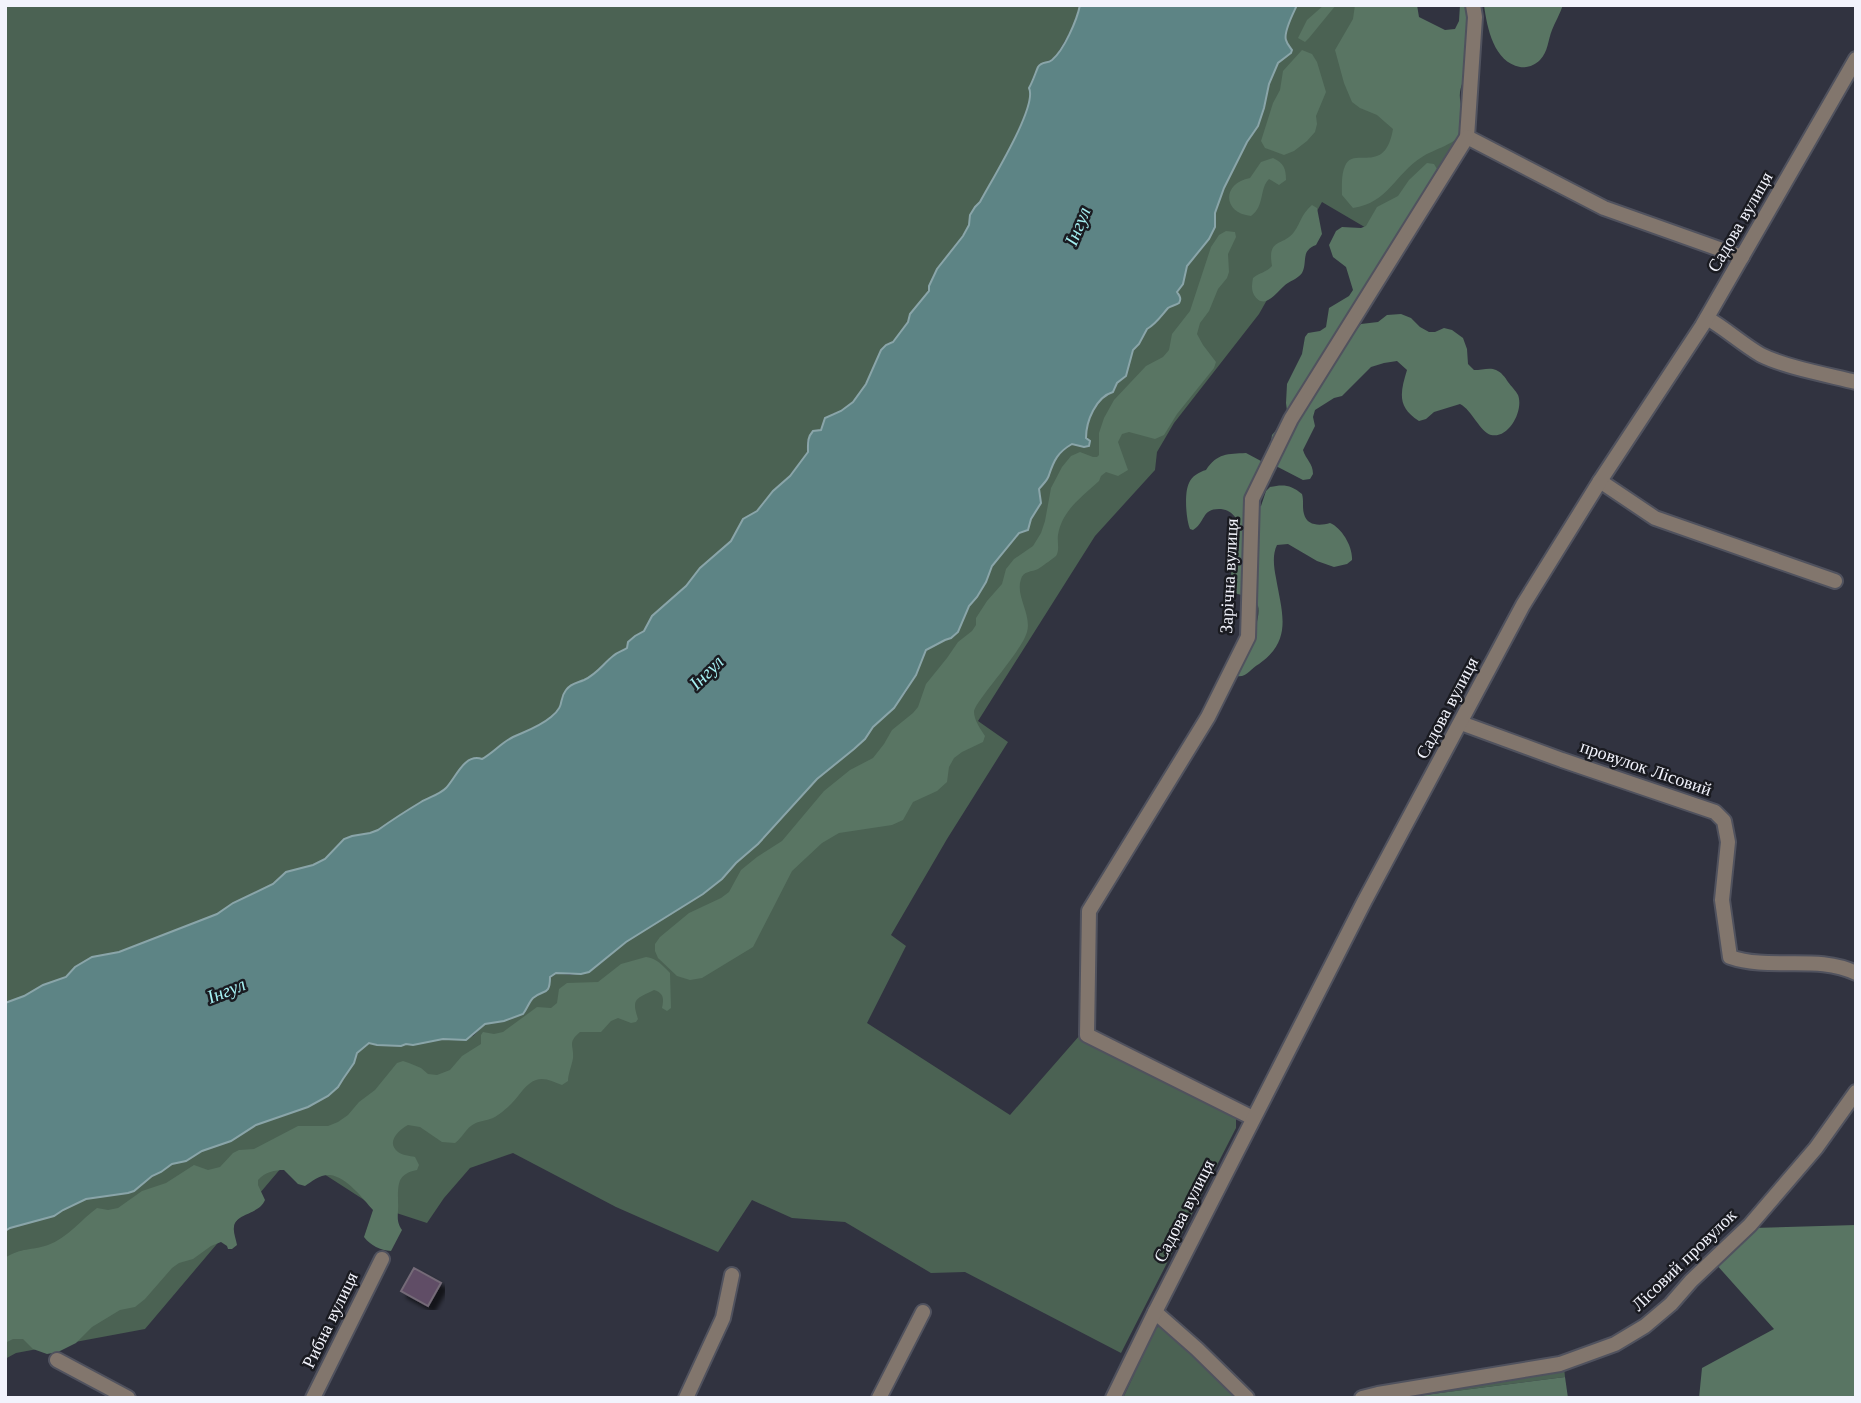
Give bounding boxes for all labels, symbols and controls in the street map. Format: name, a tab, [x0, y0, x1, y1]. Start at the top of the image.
street label: Садова вулиця	[1702, 168, 1778, 276]
water label: Інгул	[1059, 204, 1096, 250]
street label: Зарічна вулиця	[1215, 518, 1243, 634]
water label: Інгул	[684, 650, 728, 695]
street label: Садова вулиця	[1411, 653, 1483, 763]
street label: провулок Лісовий	[1577, 735, 1715, 801]
water label: Інгул	[203, 972, 249, 1009]
street label: Садова вулиця	[1149, 1156, 1219, 1266]
street label: Лісовий провулок	[1627, 1204, 1741, 1316]
street label: Рибна вулиця	[297, 1268, 363, 1372]

